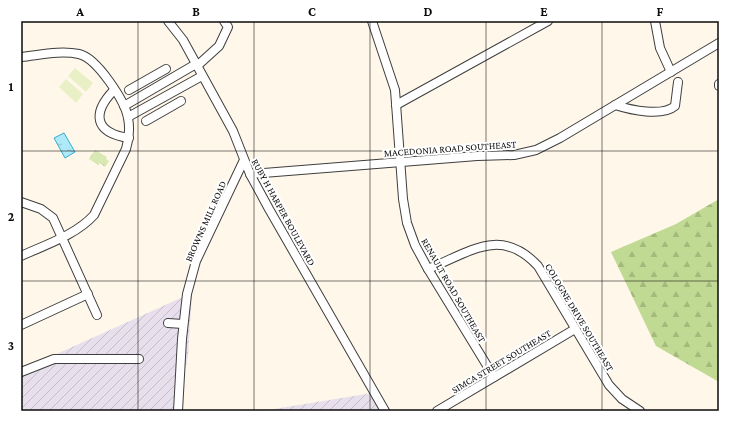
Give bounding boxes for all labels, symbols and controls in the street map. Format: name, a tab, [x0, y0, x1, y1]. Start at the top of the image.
text: A	[75, 4, 84, 19]
text: B	[192, 4, 200, 19]
text: C	[308, 4, 316, 19]
text: D	[424, 4, 433, 19]
text: E	[540, 4, 548, 19]
text: F	[657, 4, 664, 19]
text: 1	[9, 79, 14, 94]
street label: MACEDONIA ROAD SOUTHEAST	[383, 138, 517, 159]
street label: RUBY H HARPER BOULEVARD	[250, 157, 318, 268]
street label: BROWNS MILL ROAD	[183, 179, 228, 263]
text: 2	[8, 209, 15, 224]
street label: RENAULT ROAD SOUTHEAST	[419, 236, 488, 345]
street label: COLOGNE DRIVE SOUTHEAST	[543, 261, 616, 374]
street label: SIMCA STREET SOUTHEAST	[450, 327, 553, 396]
text: 3	[8, 338, 14, 353]

